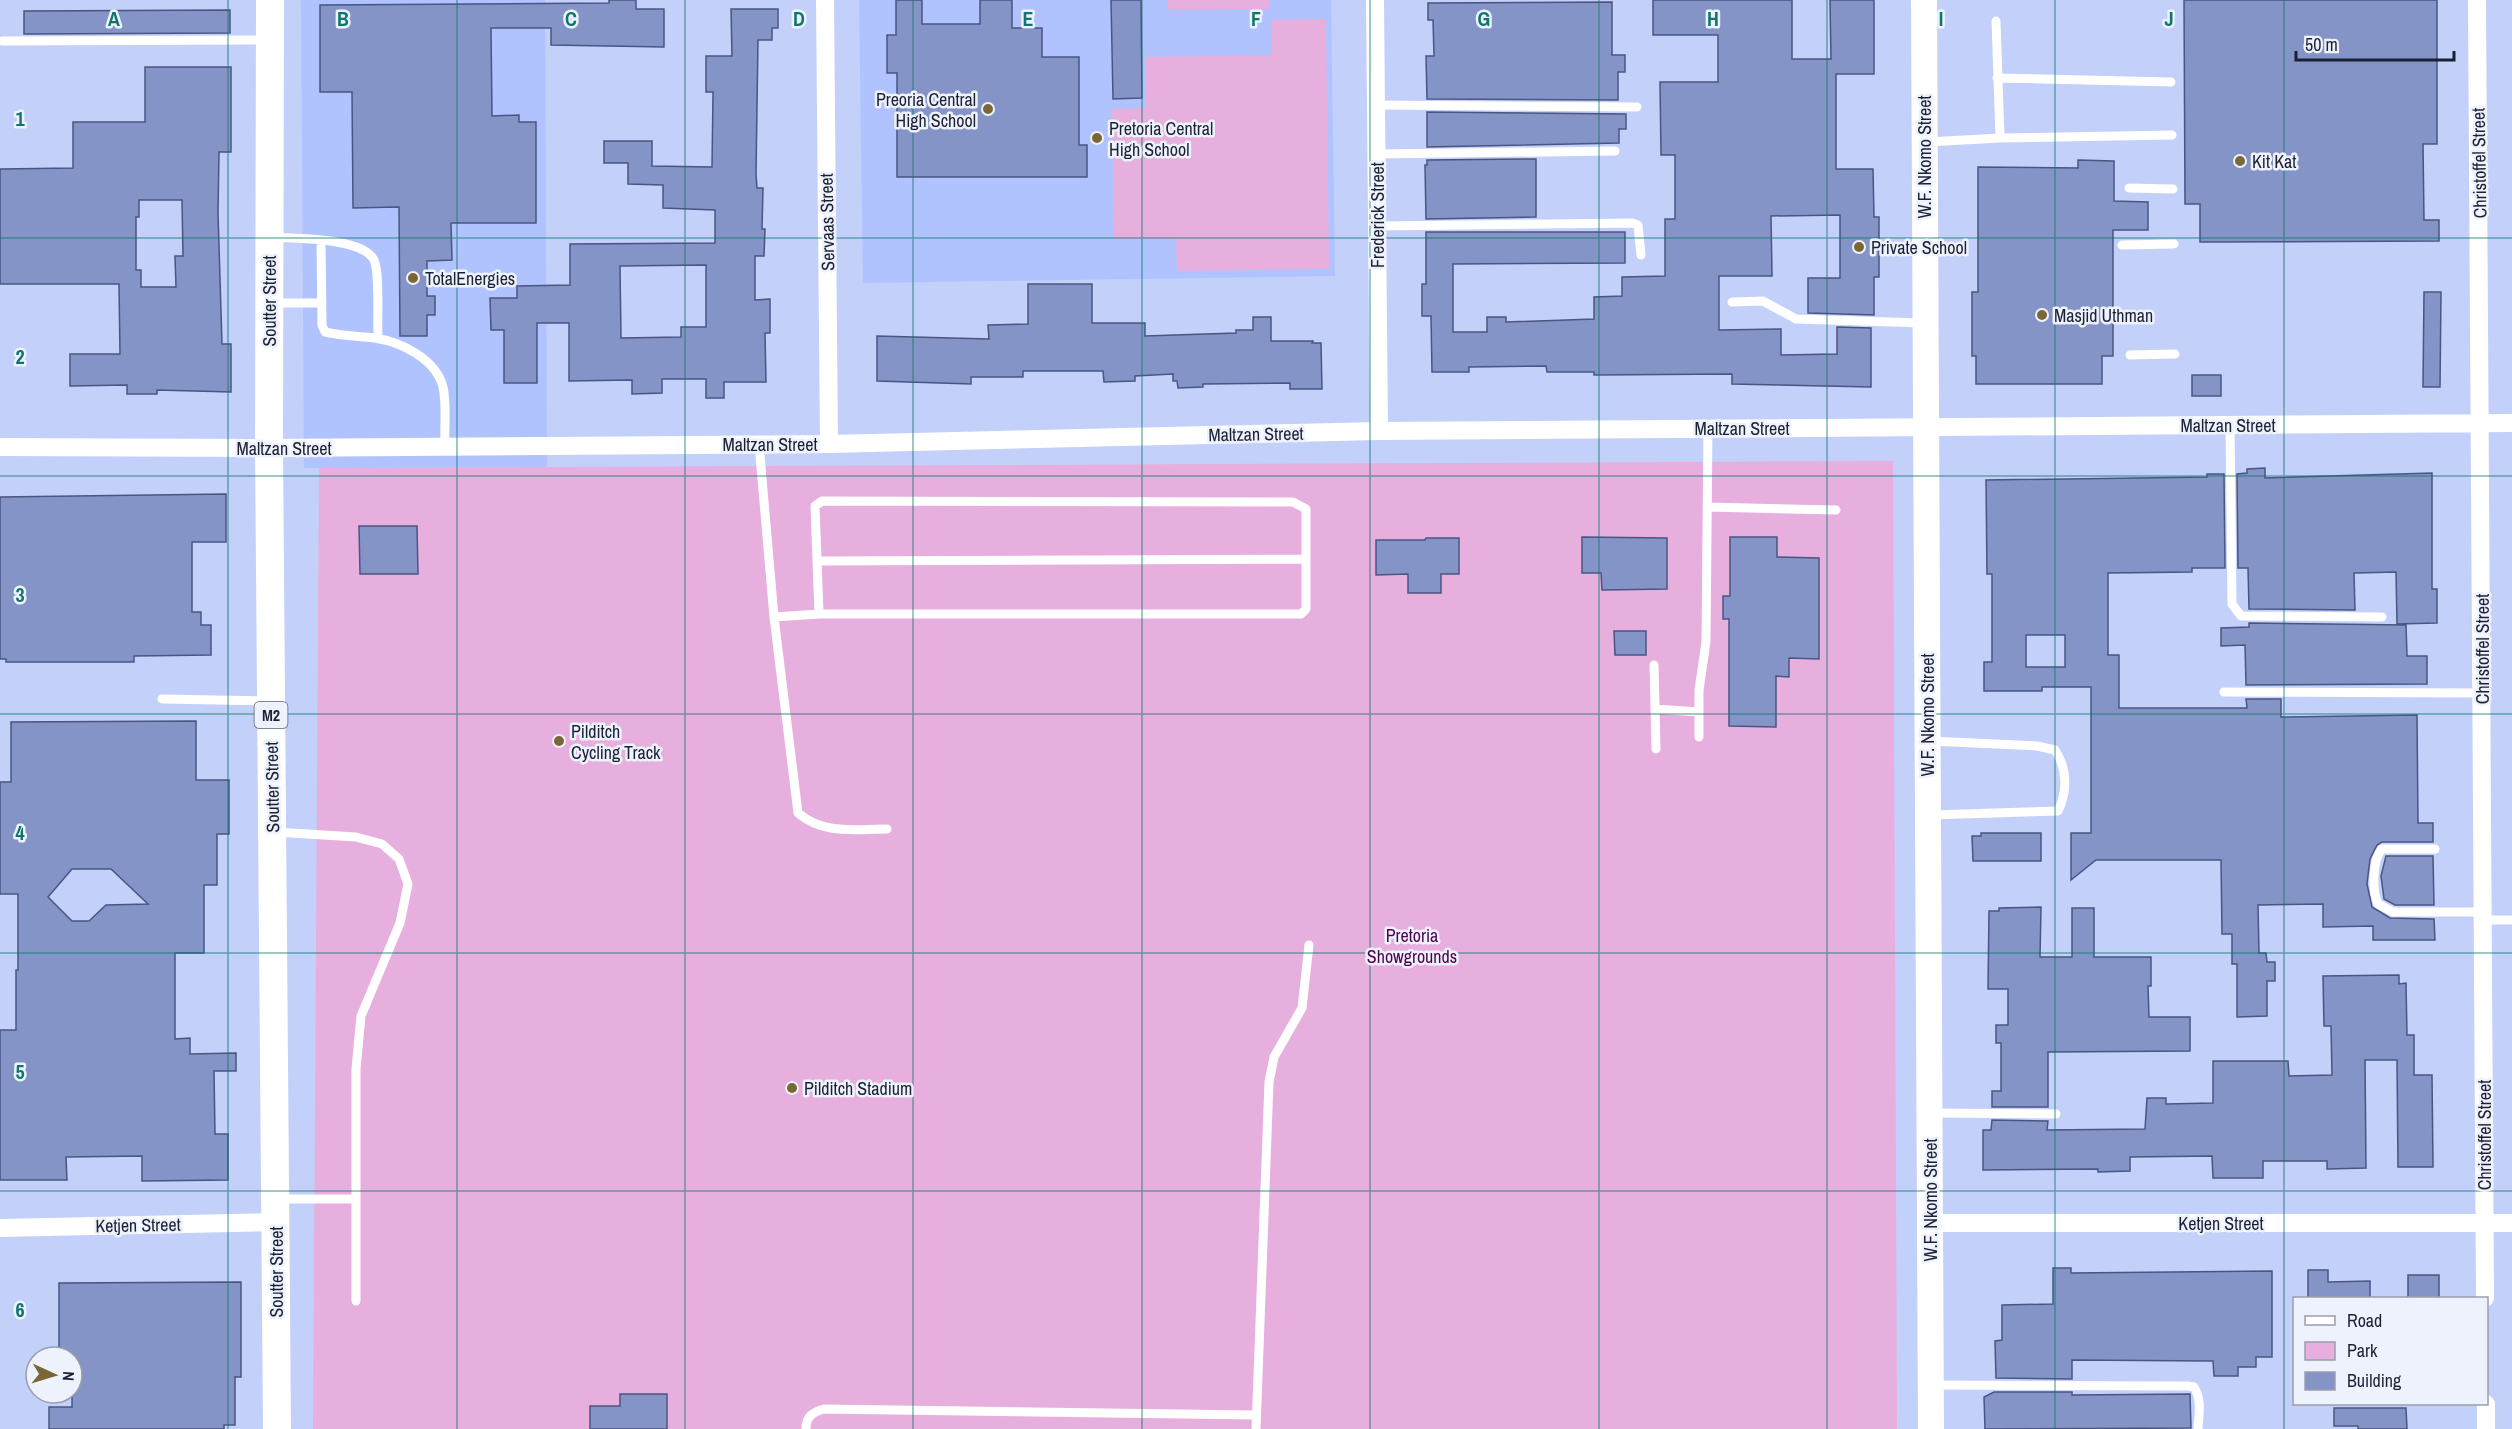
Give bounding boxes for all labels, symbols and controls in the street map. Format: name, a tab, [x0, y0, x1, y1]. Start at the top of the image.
text: A	[108, 5, 120, 32]
text: B	[337, 5, 349, 32]
text: C	[565, 5, 577, 32]
text: D	[793, 5, 805, 32]
text: E	[1023, 5, 1034, 32]
text: F	[1251, 5, 1261, 32]
text: G	[1478, 5, 1490, 32]
text: H	[1707, 5, 1719, 32]
text: I	[1939, 5, 1943, 32]
text: J	[2164, 5, 2174, 32]
scale bar	[2296, 24, 2454, 62]
text: 50 m	[2305, 32, 2338, 57]
place label: Preoria Central High School	[876, 87, 976, 133]
street label: W.F. Nkomo Street	[1912, 95, 1937, 219]
marker: Preoria Central High School	[981, 102, 995, 116]
text: 1	[15, 105, 25, 132]
street label: Christoffel Street	[2466, 108, 2492, 218]
place label: Pretoria Central High School	[1109, 116, 1213, 162]
marker: Pretoria Central High School	[1090, 131, 1104, 145]
place label: Kit Kat	[2252, 149, 2296, 174]
marker: Kit Kat	[2233, 154, 2247, 168]
street label: Frederick Street	[1365, 162, 1390, 268]
street label: Servaas Street	[814, 173, 840, 271]
place label: Private School	[1871, 235, 1967, 260]
marker: Private School	[1852, 240, 1866, 254]
street label: Soutter Street	[257, 255, 282, 347]
place label: TotalEnergies	[425, 266, 515, 291]
marker: TotalEnergies	[406, 271, 420, 285]
place label: Masjid Uthman	[2054, 303, 2153, 328]
marker: Masjid Uthman	[2035, 308, 2049, 322]
text: 2	[15, 343, 25, 370]
street label: Maltzan Street	[2180, 413, 2276, 438]
street label: Maltzan Street	[1694, 416, 1790, 441]
street label: Maltzan Street	[1208, 421, 1304, 447]
street label: Maltzan Street	[722, 432, 818, 457]
street label: Maltzan Street	[236, 436, 332, 461]
text: 3	[15, 581, 25, 608]
street label: Christoffel Street	[2470, 594, 2495, 704]
street label: W.F. Nkomo Street	[1915, 653, 1940, 777]
road number: M2	[254, 702, 288, 728]
place label: Pilditch Cycling Track	[571, 719, 661, 765]
marker: Pilditch Cycling Track	[552, 734, 566, 748]
street label: Soutter Street	[259, 741, 285, 833]
text: 4	[15, 819, 25, 846]
park label: Pretoria Showgrounds	[1367, 923, 1457, 969]
text: 5	[15, 1058, 25, 1085]
place label: Pilditch Stadium	[804, 1076, 912, 1101]
street label: Christoffel Street	[2472, 1080, 2497, 1190]
marker: Pilditch Stadium	[785, 1081, 799, 1095]
street label: W.F. Nkomo Street	[1918, 1138, 1943, 1262]
street label: Ketjen Street	[2178, 1211, 2264, 1236]
street label: Ketjen Street	[95, 1212, 181, 1238]
street label: Soutter Street	[264, 1226, 289, 1318]
text: 6	[15, 1296, 25, 1323]
legend	[2293, 1297, 2488, 1405]
text: Road	[2347, 1308, 2382, 1333]
text: Park	[2347, 1338, 2378, 1363]
north arrow	[24, 1345, 84, 1405]
text: Building	[2347, 1368, 2402, 1393]
text: N	[58, 1371, 80, 1382]

